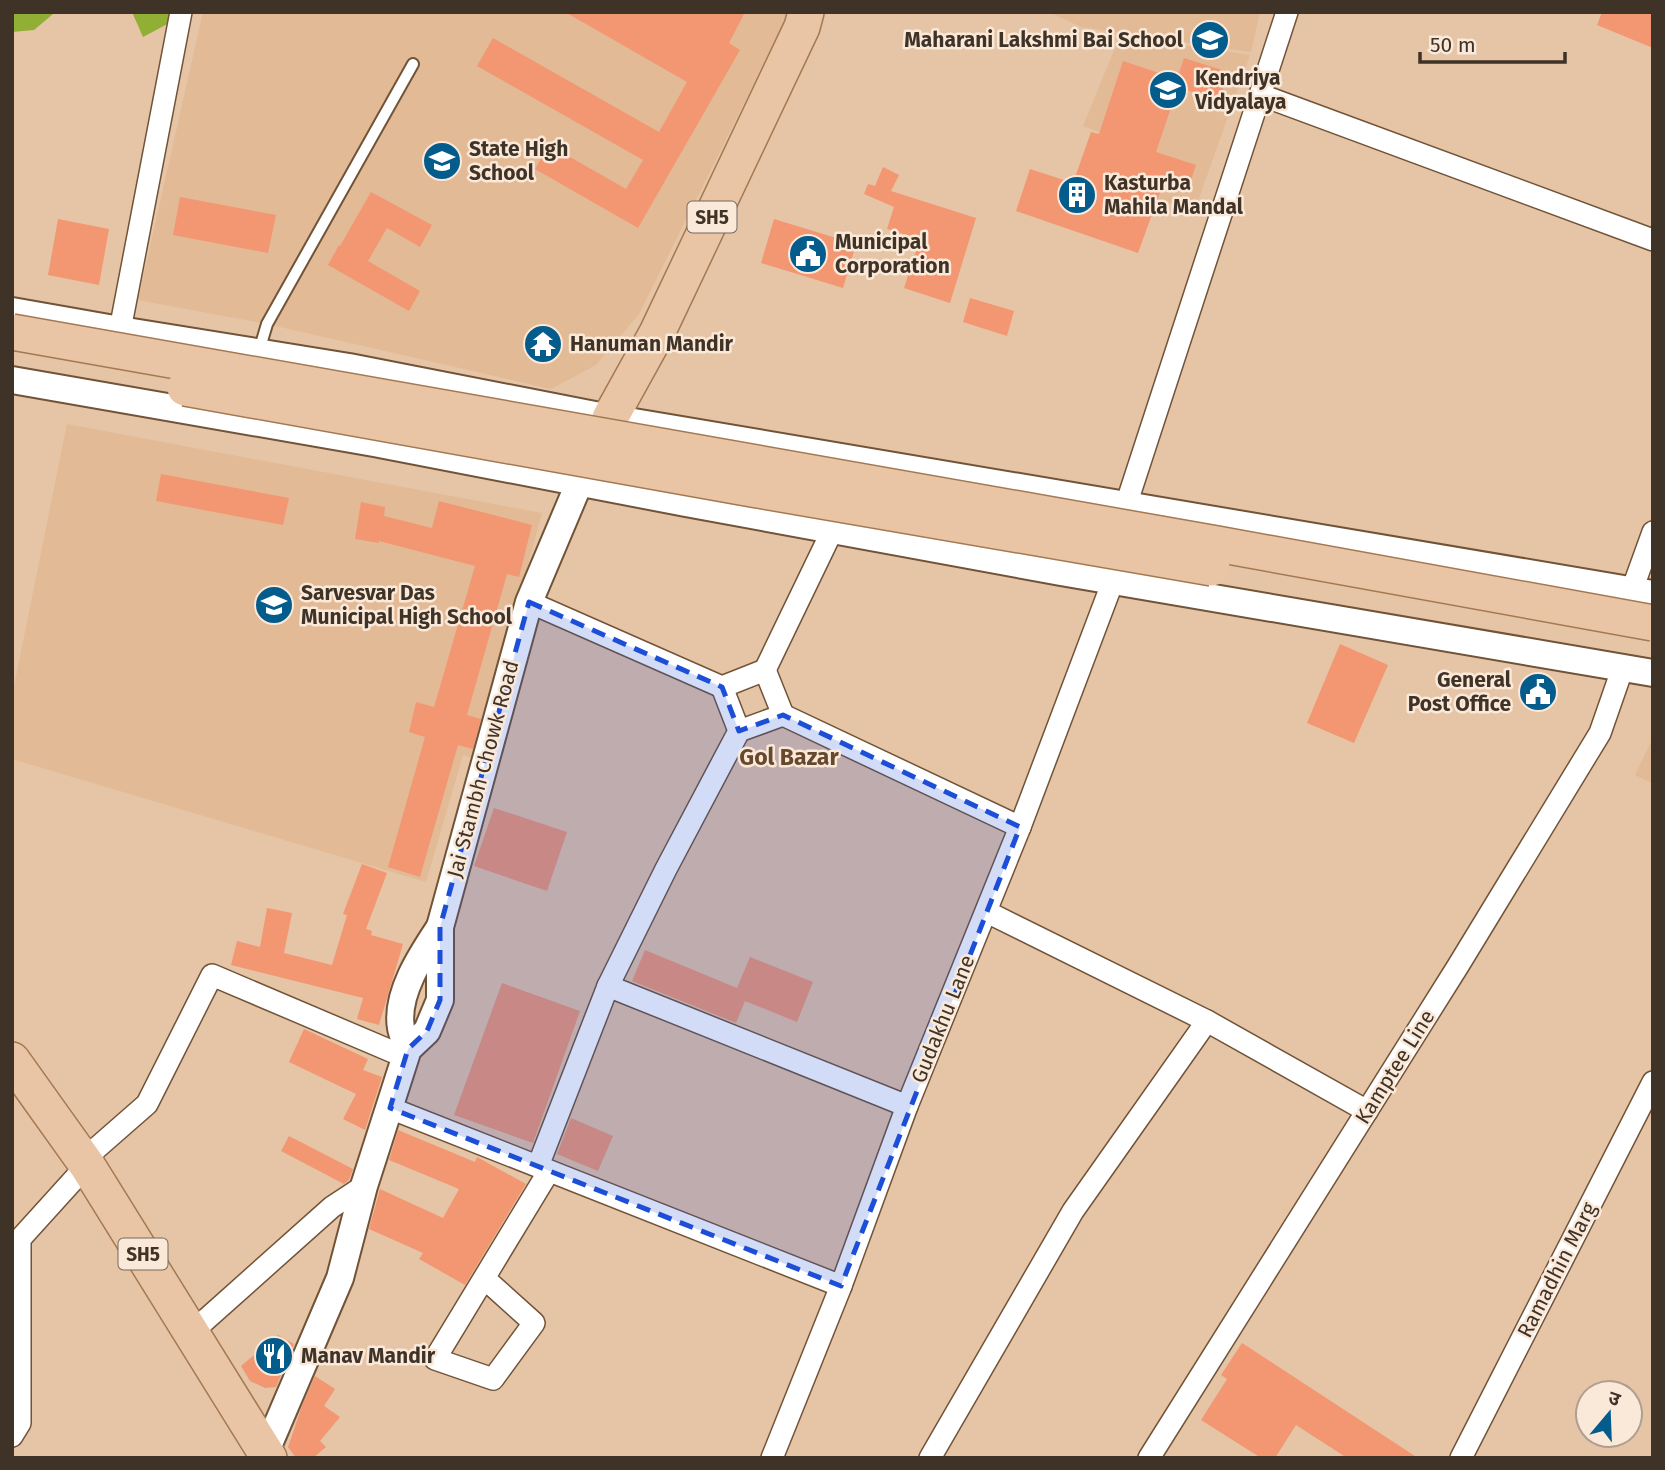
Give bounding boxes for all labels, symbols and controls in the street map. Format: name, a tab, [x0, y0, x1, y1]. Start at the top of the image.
school or university icon: Maharani Lakshmi Bai School	[1189, 19, 1231, 61]
scale bar	[1420, 21, 1565, 65]
place label: Maharani Lakshmi Bai School	[904, 27, 1184, 53]
text: 50 m	[1430, 32, 1476, 58]
place label: Kendriya Vidyalaya	[1194, 65, 1286, 115]
school or university icon: Kendriya Vidyalaya	[1147, 69, 1189, 111]
place label: State High School	[469, 136, 568, 186]
school or university icon: State High School	[421, 140, 463, 182]
place label: Kasturba Mahila Mandal	[1104, 170, 1244, 220]
building icon: Kasturba Mahila Mandal	[1056, 174, 1098, 216]
road number: SH5	[688, 202, 736, 232]
place label: Municipal Corporation	[835, 229, 950, 279]
public building icon: Municipal Corporation	[787, 233, 829, 275]
temple icon: Hanuman Mandir	[522, 323, 564, 365]
place label: Hanuman Mandir	[570, 331, 734, 357]
place label: Sarvesvar Das Municipal High School	[301, 580, 513, 630]
school or university icon: Sarvesvar Das Municipal High School	[253, 584, 295, 626]
street label: Jai Stambh Chowk Road	[441, 658, 525, 880]
place label: General Post Office	[1408, 667, 1512, 717]
public building icon: General Post Office	[1517, 671, 1559, 713]
district label: Gol Bazar	[739, 743, 839, 771]
street label: Gudakhu Lane	[906, 951, 980, 1087]
street label: Kamptee Line	[1350, 1005, 1440, 1129]
street label: Ramadhin Marg	[1512, 1198, 1602, 1342]
road number: SH5	[118, 1238, 168, 1270]
restaurant icon: Manav Mandir	[253, 1335, 295, 1377]
place label: Manav Mandir	[301, 1343, 436, 1369]
north arrow	[1574, 1379, 1644, 1449]
text: उ	[1605, 1386, 1624, 1411]

